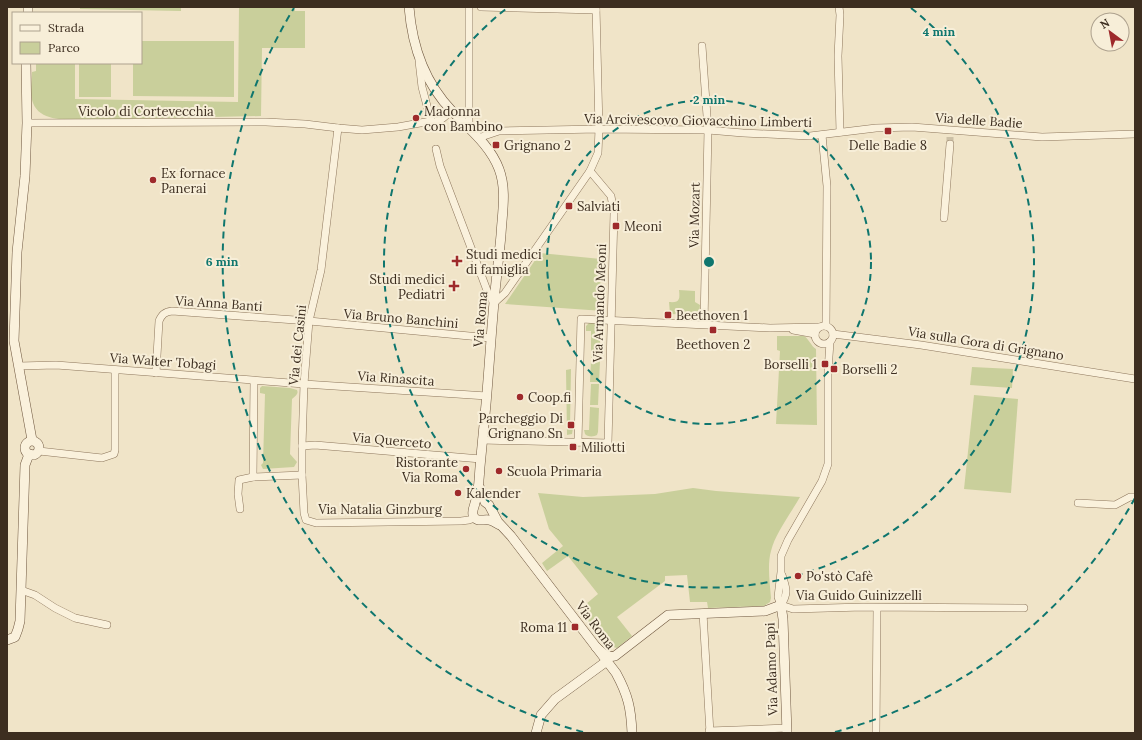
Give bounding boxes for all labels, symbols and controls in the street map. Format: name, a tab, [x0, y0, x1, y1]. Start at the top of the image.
legend	[12, 12, 142, 64]
north arrow	[1090, 12, 1130, 52]
text: N	[1097, 15, 1112, 32]
text: Strada	[48, 20, 84, 35]
text: 4 min	[923, 24, 956, 39]
text: Parco	[48, 40, 80, 55]
text: 2 min	[693, 92, 725, 107]
street label: Vicolo di Cortevecchia	[77, 103, 214, 120]
place label: Madonna con Bambino	[424, 103, 503, 135]
street label: Via delle Badie	[934, 109, 1023, 132]
street label: Via Arcivescovo Giovacchino Limberti	[583, 110, 812, 131]
marker: Madonna con Bambino	[411, 113, 421, 123]
marker: Delle Badie 8	[883, 126, 893, 136]
place label: Grignano 2	[504, 137, 571, 154]
place label: Delle Badie 8	[849, 137, 927, 154]
marker: Grignano 2	[491, 140, 501, 150]
place label: Ex fornace Panerai	[161, 165, 225, 197]
marker: Ex fornace Panerai	[148, 175, 158, 185]
street label: Via Mozart	[685, 182, 704, 249]
place label: Salviati	[577, 198, 620, 215]
marker: Salviati	[564, 201, 574, 211]
place label: Meoni	[624, 218, 662, 235]
marker: Meoni	[611, 221, 621, 231]
street label: Via Armando Meoni	[589, 243, 610, 364]
place label: Studi medici di famiglia	[466, 246, 542, 278]
text: 6 min	[206, 254, 239, 269]
marker: Studi medici di famiglia	[451, 255, 463, 267]
centre of rings	[702, 255, 716, 269]
place label: Studi medici Pediatri	[369, 271, 445, 303]
marker: Studi medici Pediatri	[448, 280, 460, 292]
street label: Via Roma	[469, 290, 491, 349]
street label: Via Anna Banti	[174, 292, 263, 315]
street label: Via dei Casini	[285, 304, 310, 387]
street label: Via Bruno Banchini	[342, 305, 459, 332]
place label: Beethoven 1	[676, 307, 748, 324]
marker: Beethoven 1	[663, 310, 673, 320]
street label: Via sulla Gora di Grignano	[906, 323, 1065, 364]
marker: Beethoven 2	[708, 325, 718, 335]
place label: Beethoven 2	[676, 336, 750, 353]
street label: Via Walter Tobagi	[108, 349, 217, 374]
place label: Borselli 1	[764, 356, 817, 373]
marker: Borselli 1	[820, 359, 830, 369]
place label: Borselli 2	[842, 361, 898, 378]
marker: Borselli 2	[829, 364, 839, 374]
street label: Via Rinascita	[356, 367, 435, 390]
place label: Coop.fi	[528, 389, 571, 406]
marker: Coop.fi	[515, 392, 525, 402]
place label: Parcheggio Di Grignano Sn	[479, 410, 563, 442]
marker: Parcheggio Di Grignano Sn	[566, 420, 576, 430]
street label: Via Querceto	[351, 428, 433, 452]
place label: Miliotti	[581, 439, 626, 456]
marker: Miliotti	[568, 442, 578, 452]
place label: Ristorante Via Roma	[395, 454, 458, 486]
place label: Scuola Primaria	[507, 463, 602, 480]
marker: Ristorante Via Roma	[461, 464, 471, 474]
marker: Scuola Primaria	[494, 466, 504, 476]
place label: Kalender	[466, 485, 521, 502]
marker: Kalender	[453, 488, 463, 498]
street label: Via Natalia Ginzburg	[317, 501, 443, 518]
place label: Po'stò Cafè	[806, 568, 873, 585]
marker: Po'stò Cafè	[793, 571, 803, 581]
street label: Via Guido Guinizzelli	[795, 587, 922, 604]
street label: Via Roma	[571, 597, 619, 653]
place label: Roma 11	[520, 619, 567, 636]
marker: Roma 11	[570, 622, 580, 632]
street label: Via Adamo Papi	[761, 622, 782, 717]

